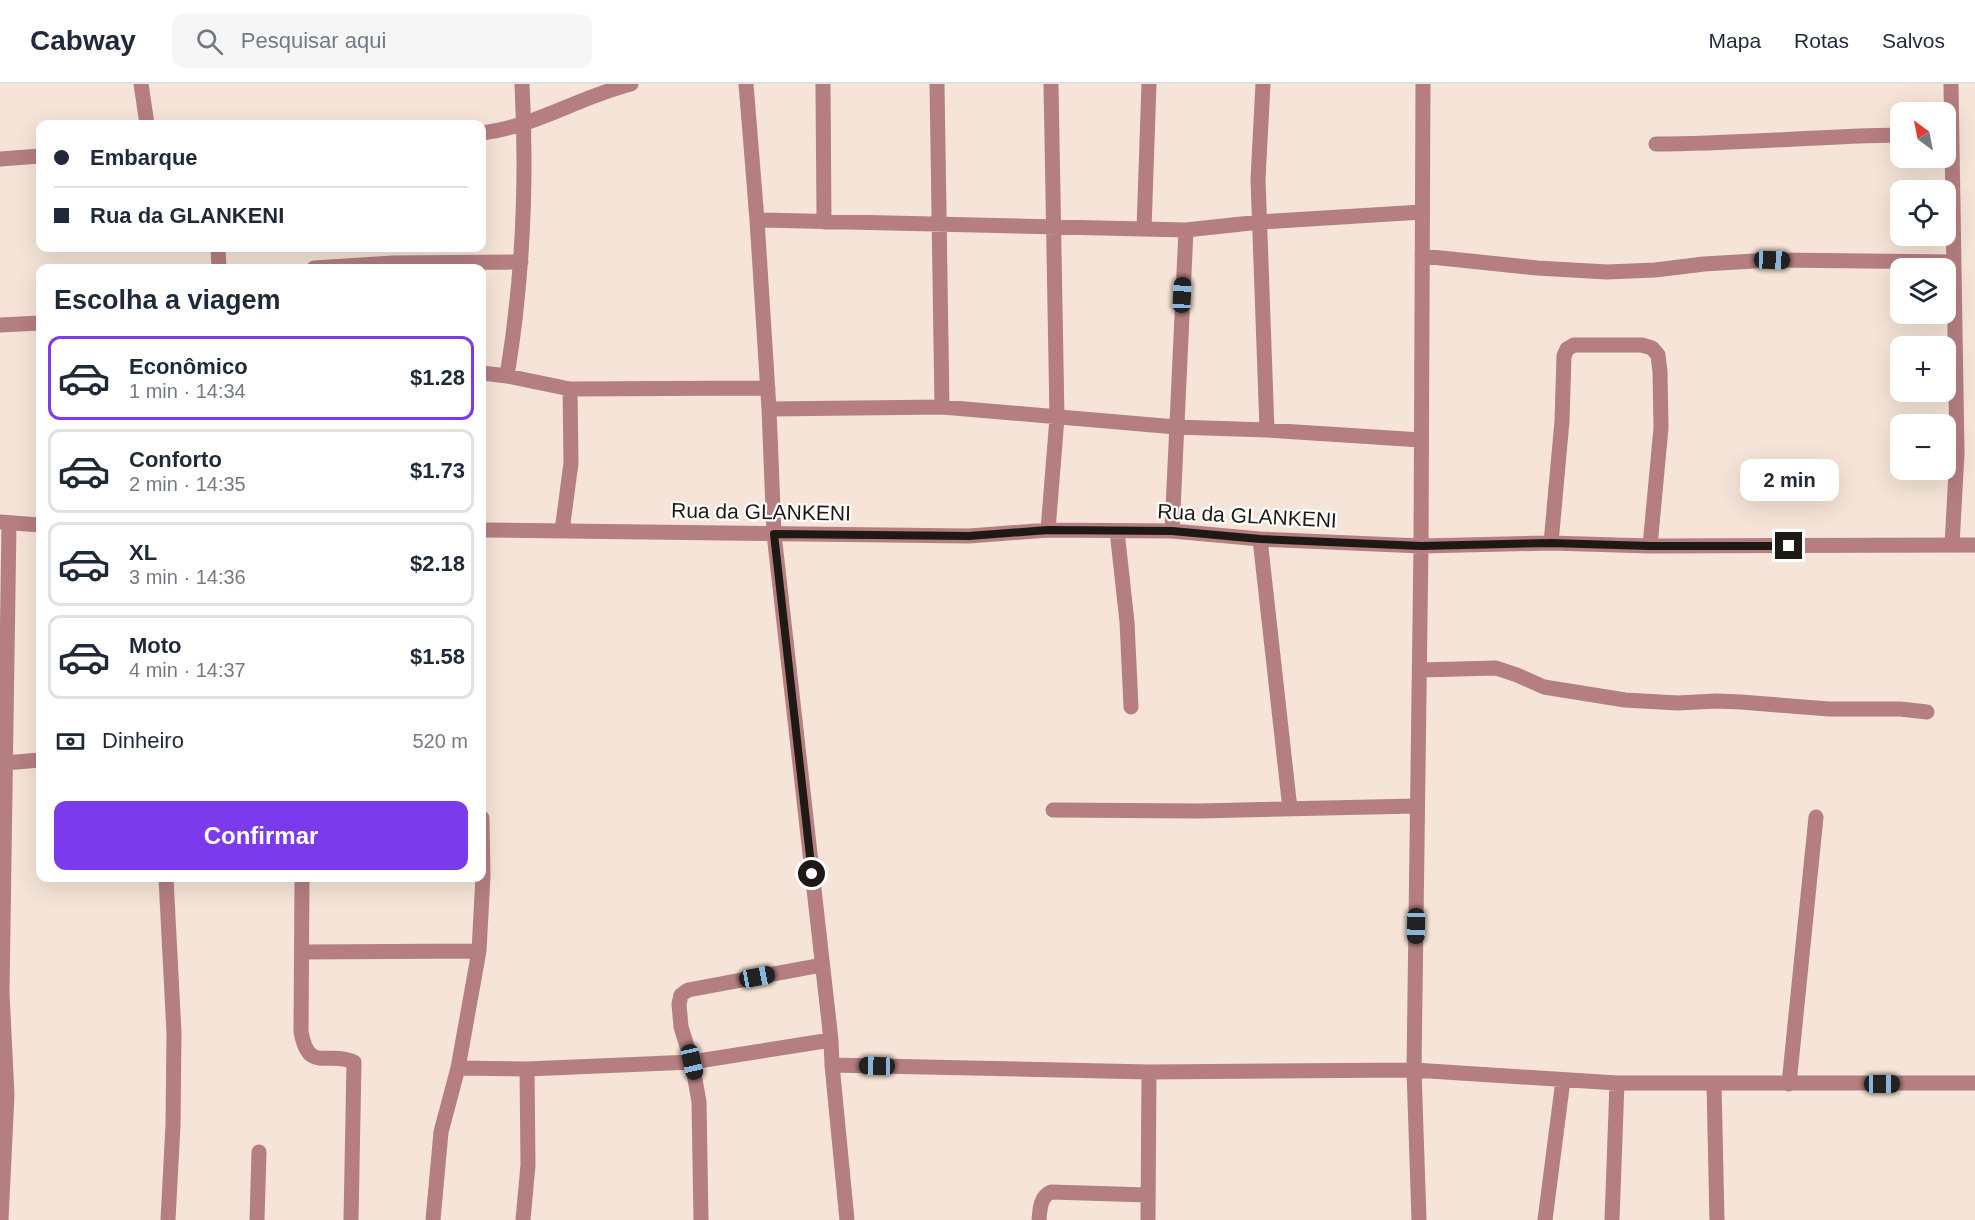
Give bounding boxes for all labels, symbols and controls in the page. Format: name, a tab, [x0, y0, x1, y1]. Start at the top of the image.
search box	[172, 14, 592, 68]
text: Cabway	[30, 25, 136, 56]
icon: search	[193, 25, 226, 58]
text: Pesquisar aqui	[241, 28, 386, 53]
text: Mapa	[1709, 29, 1761, 52]
text: Rotas	[1794, 29, 1849, 52]
text: Salvos	[1882, 29, 1945, 52]
north arrow	[1890, 102, 1956, 168]
map controls	[1890, 102, 1956, 480]
text: Embarque	[90, 145, 198, 170]
button: locate	[1890, 180, 1956, 246]
text: Rua da GLANKENI	[90, 203, 284, 228]
car	[1754, 250, 1790, 270]
button: layers	[1890, 258, 1956, 324]
car	[1172, 277, 1192, 313]
text: Escolha a viagem	[54, 285, 281, 315]
button: +	[1890, 336, 1956, 402]
icon: car	[57, 351, 111, 405]
text: Econômico	[129, 354, 248, 379]
text: $1.28	[410, 365, 465, 390]
text: 1 min · 14:34	[129, 380, 246, 402]
button: −	[1890, 414, 1956, 480]
icon: car	[57, 444, 111, 498]
text: Conforto	[129, 447, 222, 472]
text: $1.73	[410, 458, 465, 483]
callout: 2 min	[1740, 459, 1838, 501]
text: 2 min	[1763, 469, 1816, 491]
text: 2 min · 14:35	[129, 473, 246, 495]
street label: Rua da GLANKENI	[671, 498, 851, 525]
street label: Rua da GLANKENI	[1157, 499, 1337, 532]
route end	[1775, 532, 1802, 559]
icon: car	[57, 537, 111, 591]
text: XL	[129, 540, 157, 565]
text: $2.18	[410, 551, 465, 576]
text: 3 min · 14:36	[129, 566, 246, 588]
icon: car	[57, 630, 111, 684]
text: Moto	[129, 633, 182, 658]
text: $1.58	[410, 644, 465, 669]
text: 4 min · 14:37	[129, 659, 246, 681]
icon: cash	[54, 725, 87, 758]
text: Dinheiro	[102, 728, 184, 753]
text: 520 m	[412, 730, 468, 752]
button: Confirmar	[54, 801, 468, 870]
route start	[798, 860, 825, 887]
car	[1407, 908, 1425, 944]
car	[738, 965, 776, 989]
car	[679, 1042, 705, 1082]
car	[859, 1057, 895, 1075]
car	[1864, 1075, 1900, 1093]

